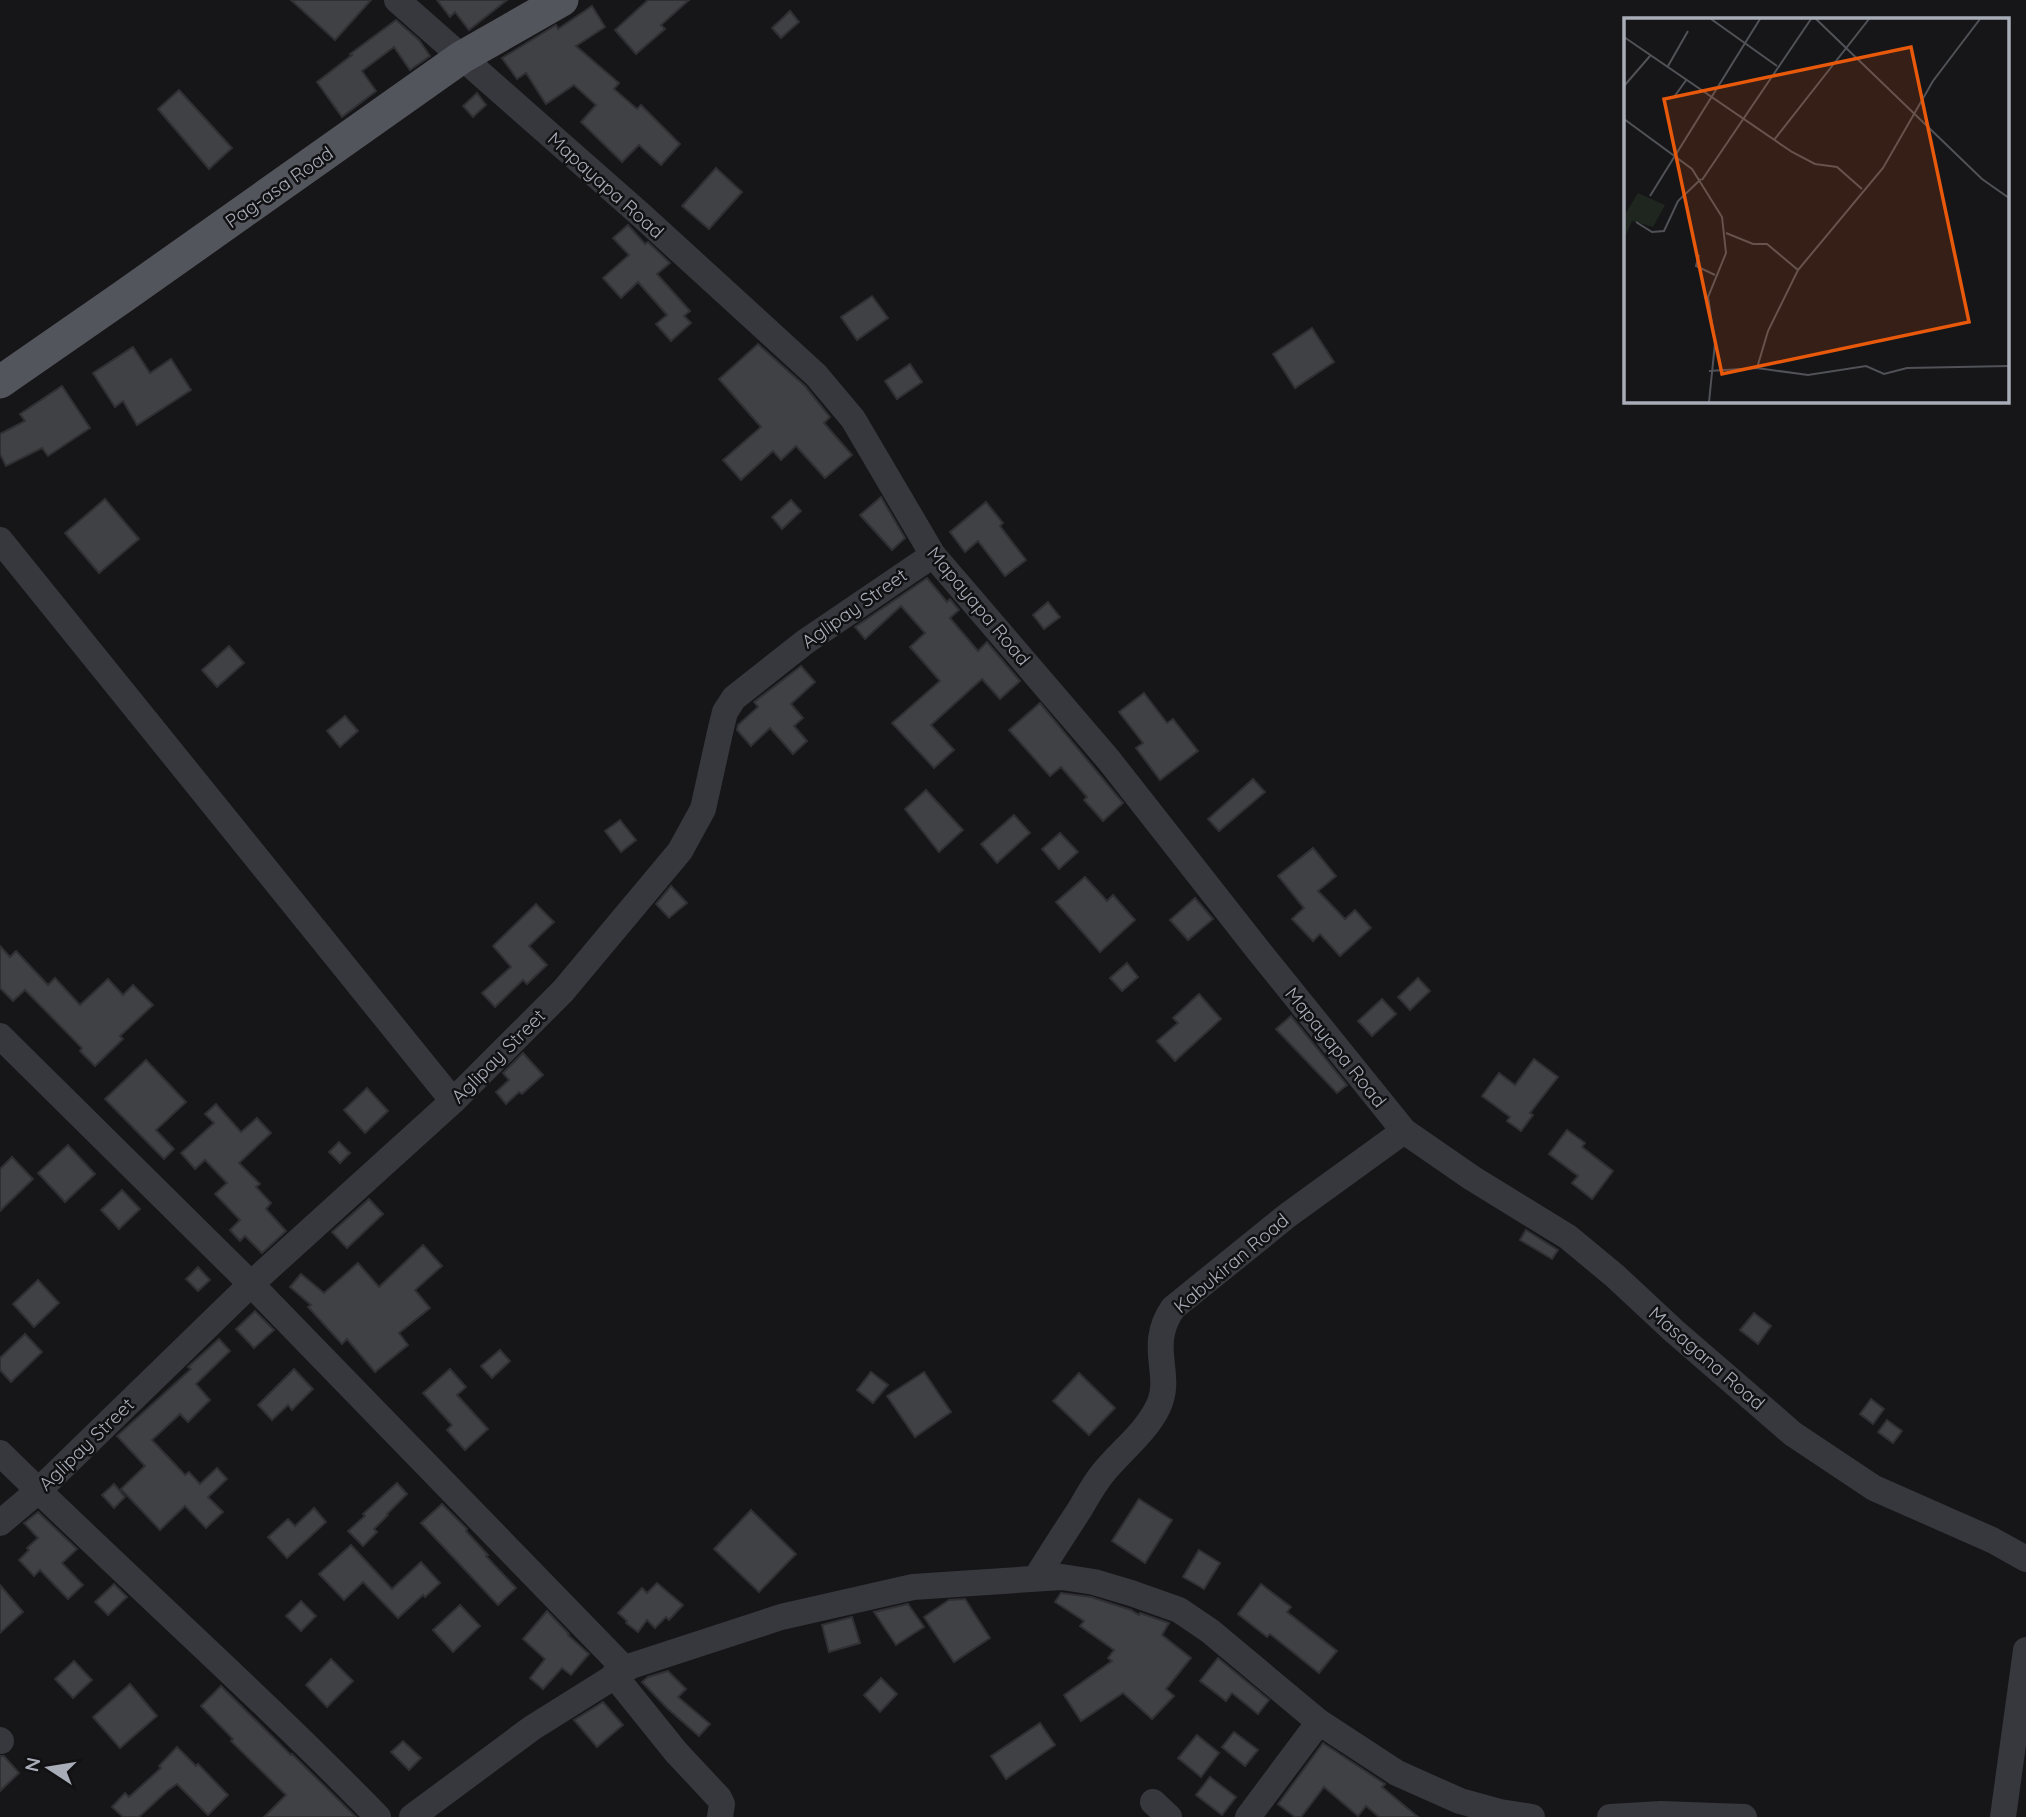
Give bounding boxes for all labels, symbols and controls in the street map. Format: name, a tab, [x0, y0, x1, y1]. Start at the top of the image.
inset map	[1624, 18, 2008, 402]
street label: Mapayapa Road	[543, 127, 669, 243]
street label: Pag-asa Road	[220, 141, 338, 233]
street label: Mapayapa Road	[922, 542, 1036, 670]
street label: Aglipay Street	[797, 563, 911, 653]
street label: Mapayapa Road	[1280, 982, 1392, 1112]
street label: Aglipay Street	[446, 1004, 550, 1108]
street label: Kabukiran Road	[1169, 1208, 1293, 1318]
street label: Masagana Road	[1644, 1301, 1770, 1415]
street label: Aglipay Street	[33, 1392, 139, 1496]
north arrow	[14, 1733, 84, 1803]
text: N	[19, 1755, 46, 1774]

